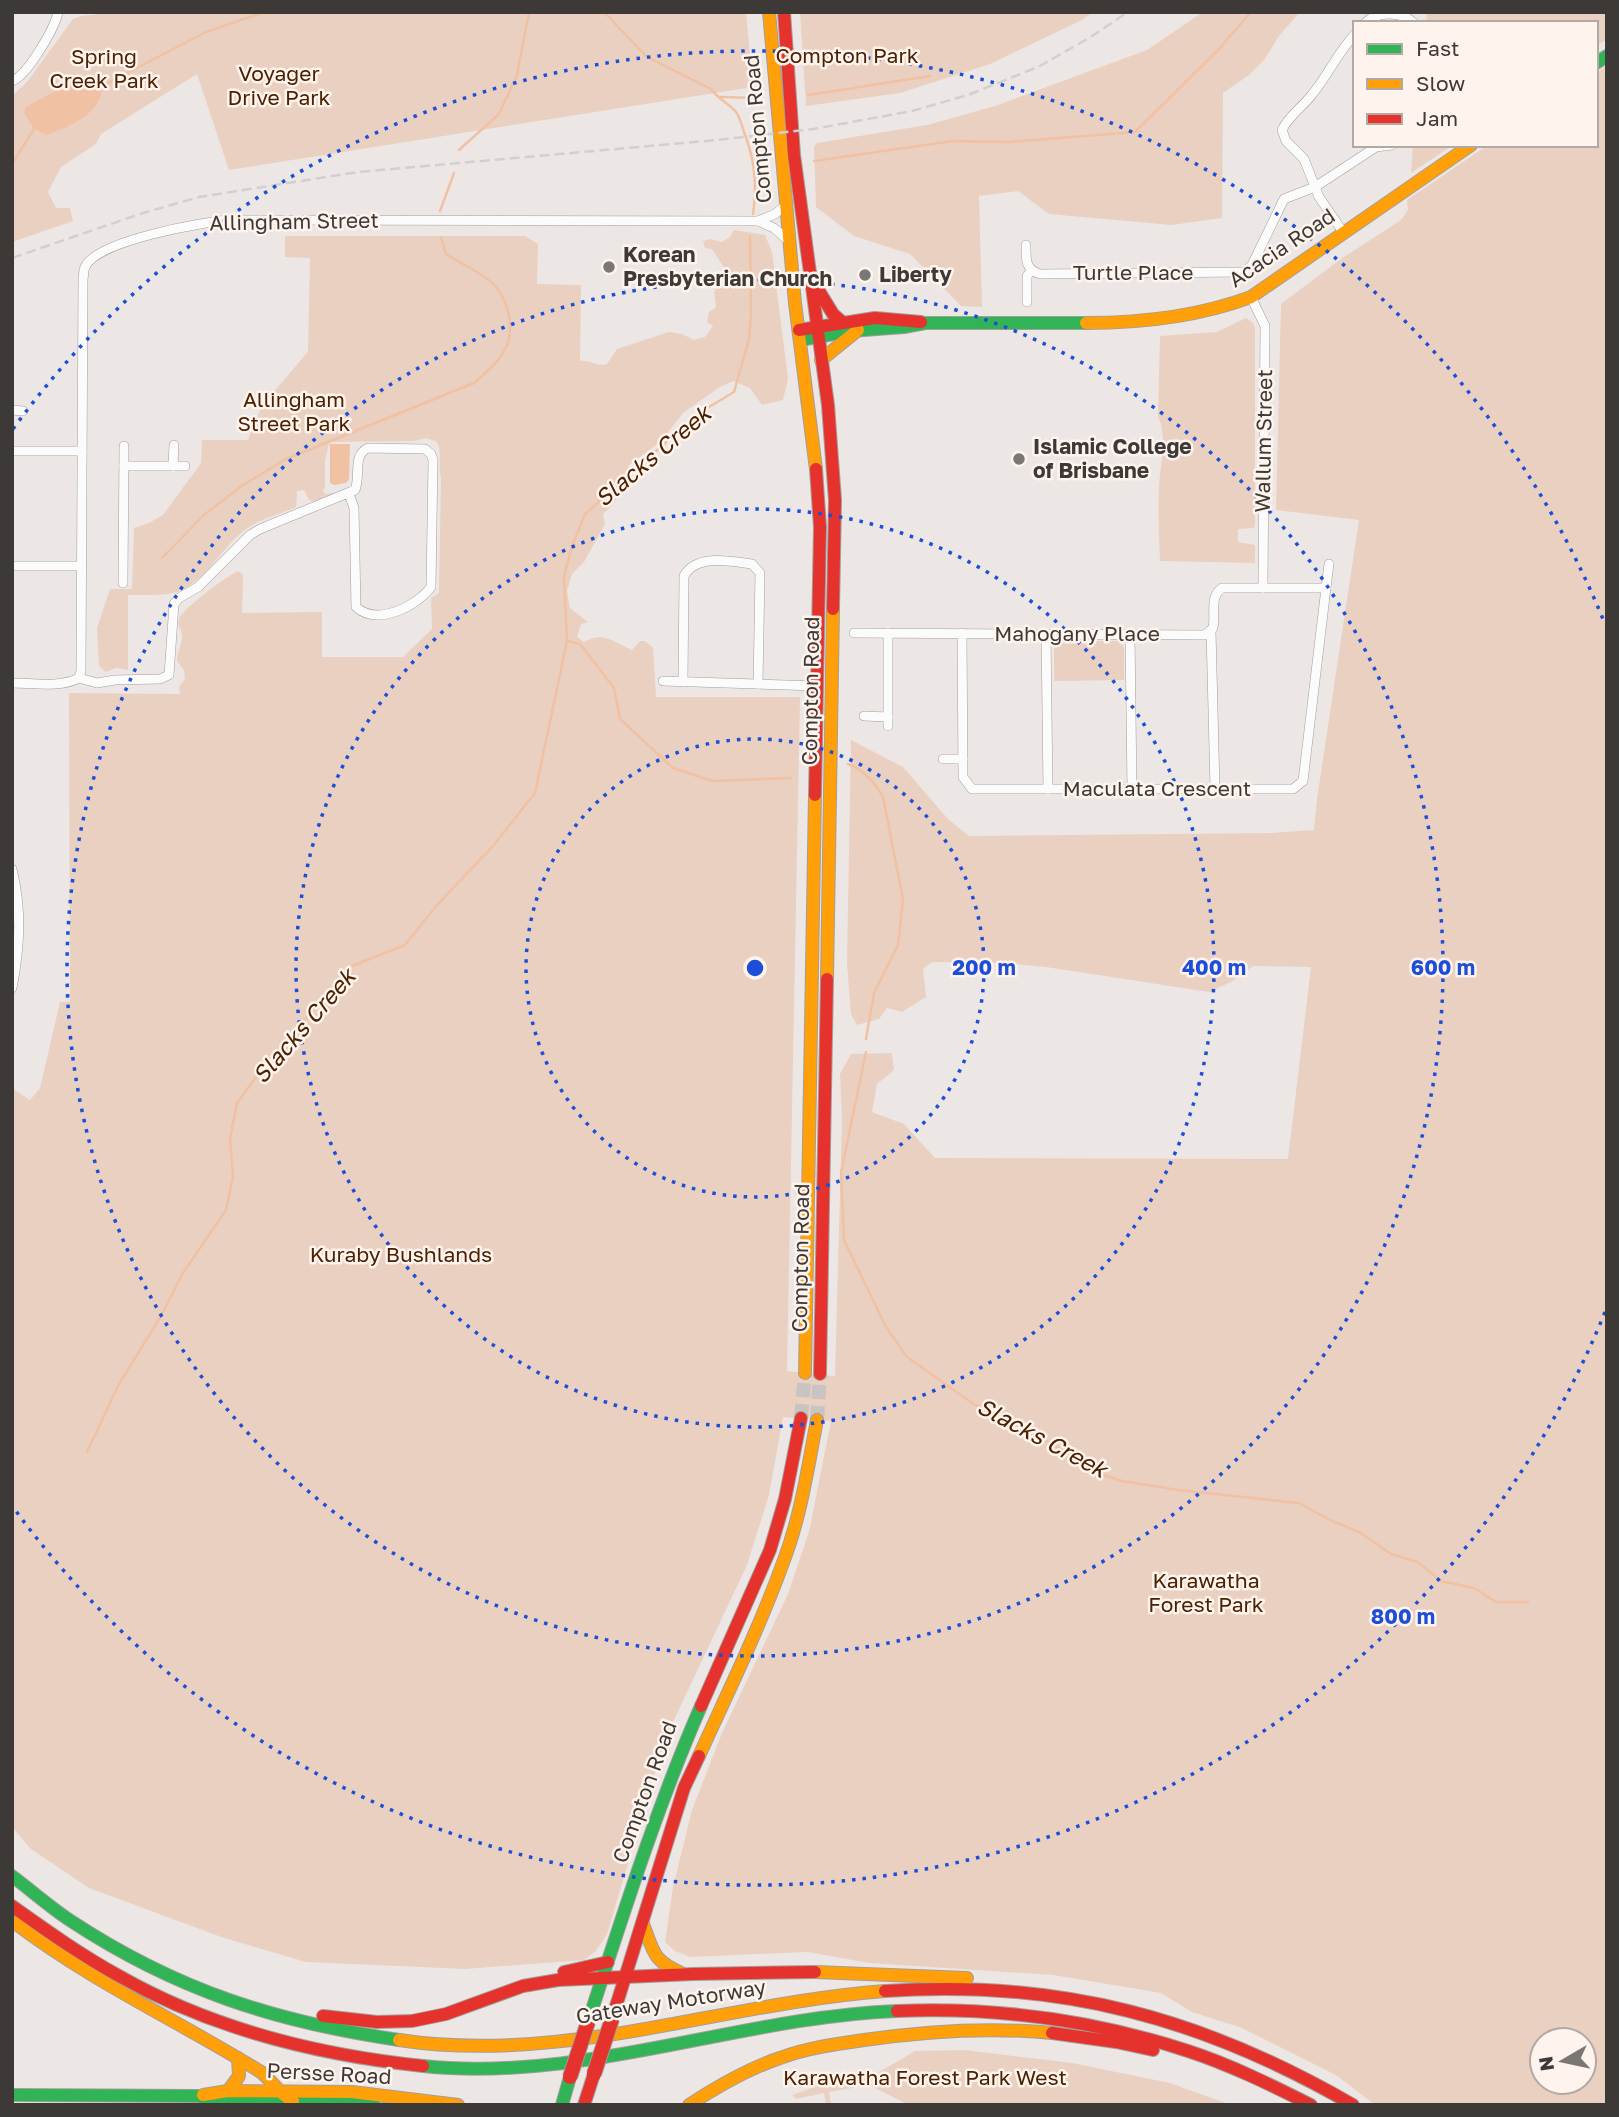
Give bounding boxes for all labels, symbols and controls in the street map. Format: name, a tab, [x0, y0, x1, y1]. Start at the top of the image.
legend	[1353, 21, 1598, 147]
text: Fast	[1416, 35, 1459, 61]
park label: Compton Park	[775, 42, 919, 68]
park label: Spring Creek Park	[49, 43, 159, 93]
street label: Compton Road	[738, 54, 776, 204]
park label: Voyager Drive Park	[228, 60, 331, 110]
text: Slow	[1416, 70, 1465, 96]
text: Jam	[1416, 105, 1458, 131]
street label: Acacia Road	[1223, 202, 1340, 292]
street label: Allingham Street	[209, 207, 379, 235]
place label: Korean Presbyterian Church	[623, 241, 832, 291]
marker: Korean Presbyterian Church	[601, 259, 617, 275]
street label: Turtle Place	[1073, 259, 1193, 285]
place label: Liberty	[879, 261, 952, 287]
marker: Liberty	[857, 267, 873, 283]
street label: Wallum Street	[1249, 369, 1277, 513]
park label: Allingham Street Park	[238, 386, 351, 436]
water label: Slacks Creek	[589, 397, 718, 512]
place label: Islamic College of Brisbane	[1033, 433, 1192, 483]
marker: Islamic College of Brisbane	[1011, 451, 1027, 467]
street label: Compton Road	[796, 616, 824, 766]
street label: Mahogany Place	[994, 620, 1160, 646]
street label: Maculata Crescent	[1063, 775, 1251, 801]
text: 200 m	[952, 954, 1016, 980]
text: 400 m	[1182, 954, 1246, 980]
text: 600 m	[1411, 954, 1475, 980]
centre of rings	[743, 956, 767, 980]
water label: Slacks Creek	[246, 961, 362, 1088]
street label: Compton Road	[786, 1183, 814, 1333]
park label: Kuraby Bushlands	[310, 1241, 492, 1267]
water label: Slacks Creek	[973, 1391, 1114, 1484]
park label: Karawatha Forest Park	[1148, 1567, 1264, 1617]
text: 800 m	[1371, 1603, 1435, 1629]
street label: Compton Road	[606, 1717, 682, 1866]
street label: Gateway Motorway	[574, 1973, 768, 2029]
north arrow	[1528, 2026, 1598, 2096]
text: N	[1533, 2055, 1558, 2073]
street label: Persse Road	[266, 2057, 392, 2089]
park label: Karawatha Forest Park West	[783, 2064, 1067, 2090]

